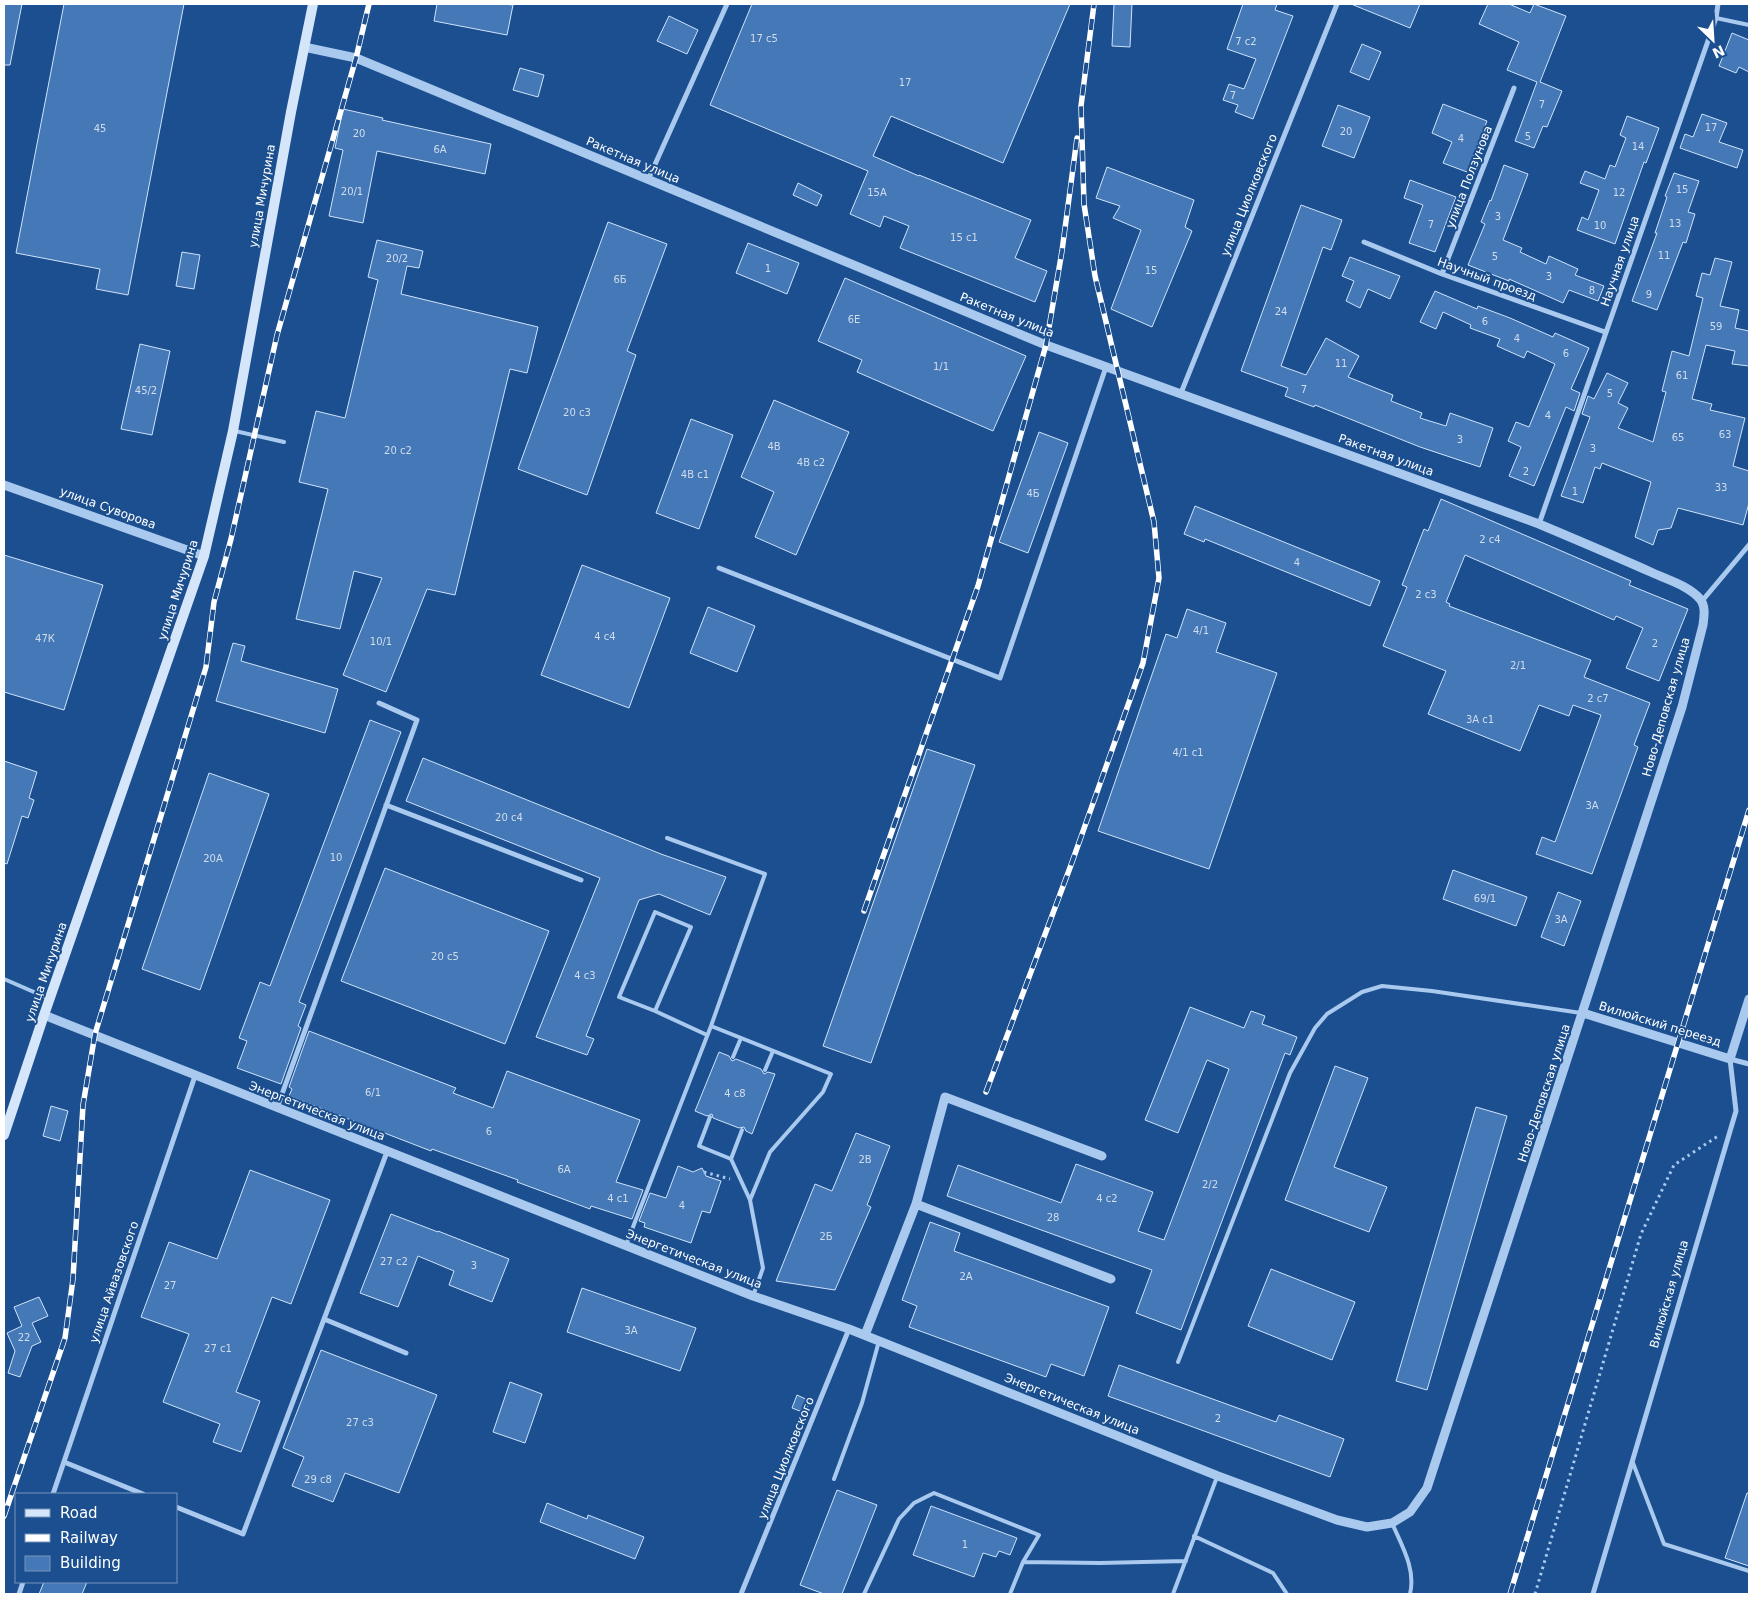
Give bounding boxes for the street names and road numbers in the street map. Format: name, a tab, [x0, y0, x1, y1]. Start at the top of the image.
street label: улица Ползунова	[1443, 124, 1495, 230]
street label: улица Циолковского	[1218, 132, 1280, 258]
street label: Ракетная улица	[584, 134, 682, 186]
street label: улица Мичурина	[246, 143, 278, 249]
street label: Научная улица	[1598, 214, 1642, 308]
street label: Научный проезд	[1436, 255, 1538, 303]
street label: Ракетная улица	[958, 290, 1056, 340]
street label: Ракетная улица	[1336, 431, 1436, 479]
street label: улица Суворова	[58, 484, 158, 532]
street label: улица Мичурина	[155, 538, 201, 642]
street label: Ново-Деповская улица	[1639, 636, 1693, 778]
street label: улица Мичурина	[22, 920, 70, 1024]
street label: Вилюйский переезд	[1597, 999, 1723, 1049]
street label: Ново-Деповская улица	[1515, 1022, 1573, 1164]
street label: Энергетическая улица	[247, 1079, 387, 1143]
street label: улица Айвазовского	[87, 1219, 141, 1345]
street label: Энергетическая улица	[624, 1227, 764, 1291]
street label: Вилюйская улица	[1647, 1238, 1691, 1350]
street label: Энергетическая улица	[1002, 1370, 1142, 1438]
street label: улица Циолковского	[755, 1395, 817, 1521]

